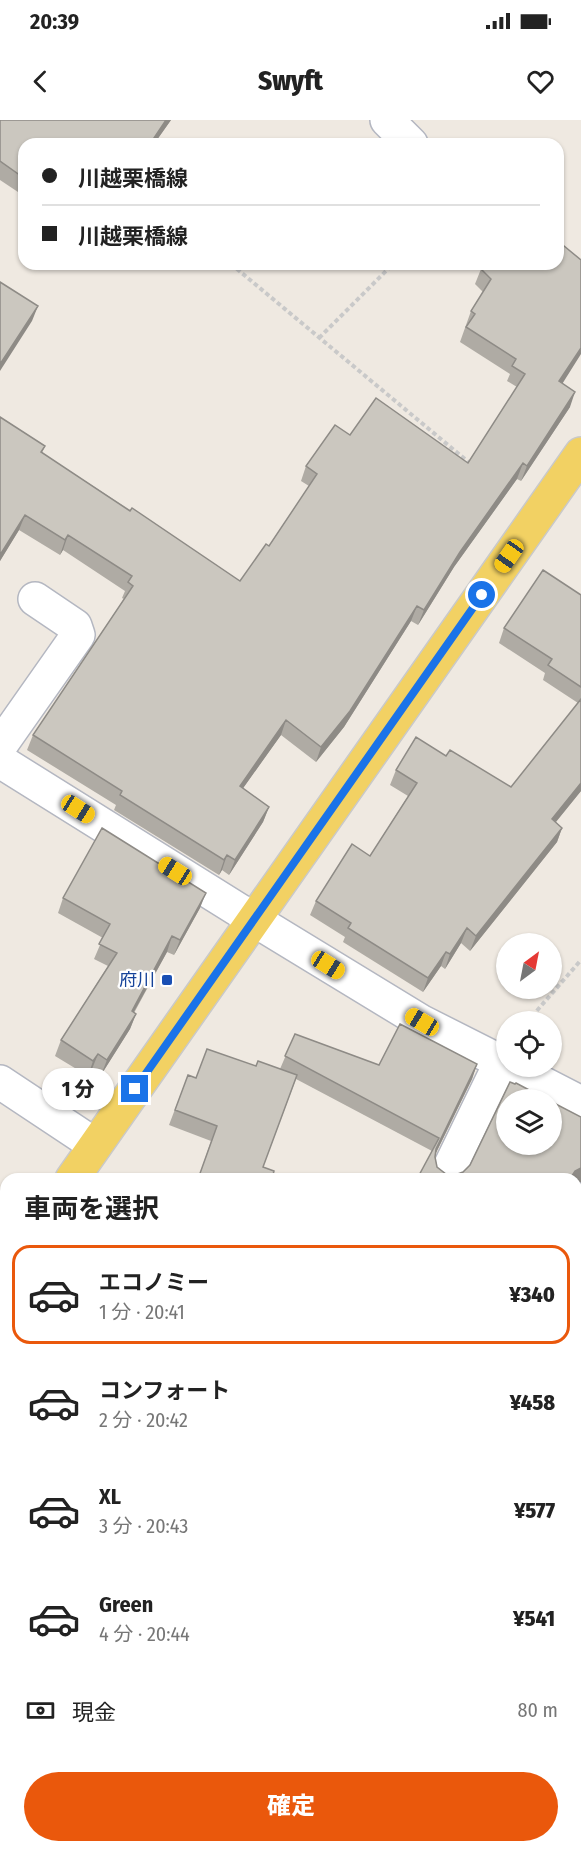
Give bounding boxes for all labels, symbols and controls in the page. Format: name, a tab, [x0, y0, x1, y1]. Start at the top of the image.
text: 20:39	[30, 8, 79, 35]
icon: back	[24, 65, 57, 98]
text: Swyft	[258, 65, 323, 97]
icon: heart	[524, 65, 557, 98]
text: 川越栗橋線	[78, 165, 188, 192]
text: 川越栗橋線	[78, 223, 188, 250]
car	[491, 536, 527, 576]
route start	[468, 581, 495, 608]
car	[58, 792, 98, 826]
car	[155, 854, 195, 888]
north arrow	[496, 933, 562, 999]
map controls	[496, 933, 562, 1155]
car	[308, 948, 348, 982]
place label: 府川	[119, 969, 155, 991]
marker: 府川	[160, 973, 174, 987]
car	[402, 1005, 442, 1039]
button: locate	[496, 1011, 562, 1077]
callout: 1 分	[42, 1068, 114, 1110]
route end	[121, 1075, 148, 1102]
text: 1 分	[62, 1077, 94, 1101]
button: layers	[496, 1089, 562, 1155]
text: 車両を選択	[24, 1193, 159, 1225]
icon: car	[27, 1268, 81, 1322]
text: エコノミー	[99, 1269, 209, 1296]
text: ¥340	[509, 1281, 555, 1308]
text: 1 分 · 20:41	[99, 1300, 185, 1324]
icon: car	[27, 1376, 81, 1430]
text: コンフォート	[99, 1377, 230, 1404]
text: ¥458	[510, 1389, 555, 1416]
text: 2 分 · 20:42	[99, 1408, 188, 1432]
text: XL	[99, 1483, 121, 1510]
icon: car	[27, 1484, 81, 1538]
text: ¥577	[514, 1497, 555, 1524]
text: 3 分 · 20:43	[99, 1514, 188, 1538]
text: Green	[99, 1591, 153, 1618]
icon: car	[27, 1592, 81, 1646]
text: ¥541	[513, 1605, 555, 1632]
text: 4 分 · 20:44	[99, 1622, 190, 1646]
icon: cash	[24, 1694, 57, 1727]
text: 80 m	[518, 1698, 558, 1722]
text: 現金	[72, 1699, 116, 1726]
button: 確定	[24, 1772, 558, 1841]

